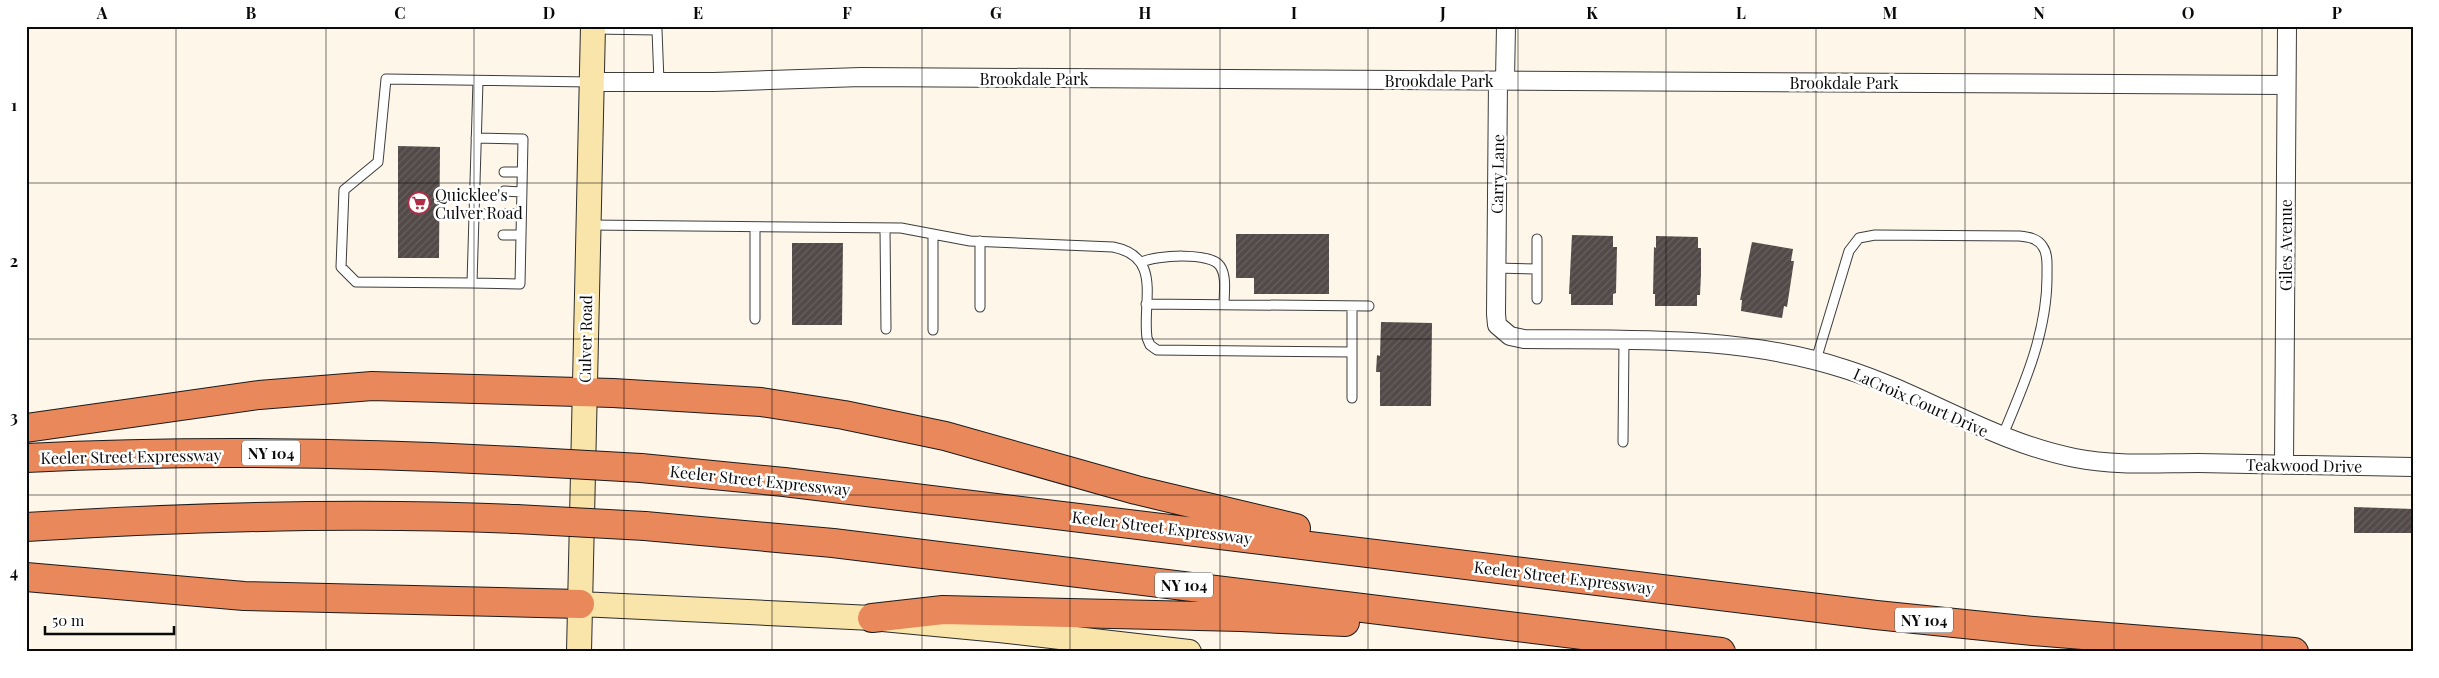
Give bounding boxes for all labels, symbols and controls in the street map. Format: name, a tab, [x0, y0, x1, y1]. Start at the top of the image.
text: A	[96, 2, 108, 23]
text: B	[246, 2, 257, 23]
text: C	[394, 2, 406, 23]
text: D	[543, 2, 555, 23]
text: E	[693, 2, 703, 23]
text: F	[842, 2, 852, 23]
text: G	[990, 2, 1002, 23]
text: H	[1139, 2, 1152, 23]
text: I	[1291, 2, 1297, 23]
text: J	[1439, 2, 1446, 23]
text: K	[1586, 2, 1598, 23]
text: L	[1736, 2, 1746, 23]
text: M	[1883, 2, 1898, 23]
text: N	[2033, 2, 2045, 23]
text: O	[2182, 2, 2194, 23]
text: P	[2332, 2, 2342, 23]
street label: Brookdale Park	[980, 68, 1089, 89]
street label: Brookdale Park	[1385, 70, 1494, 91]
street label: Brookdale Park	[1790, 72, 1899, 93]
text: 1	[11, 94, 17, 115]
street label: Carry Lane	[1486, 134, 1508, 214]
place label: Quicklee's Culver Road	[435, 184, 523, 223]
supermarket icon: Quicklee's Culver Road	[407, 191, 431, 215]
street label: Giles Avenue	[2275, 199, 2296, 291]
text: 2	[10, 250, 18, 271]
street label: Culver Road	[574, 295, 596, 383]
street label: LaCroix Court Drive	[1850, 363, 1992, 441]
text: 3	[10, 406, 18, 427]
road number: NY 104	[242, 440, 300, 466]
street label: Keeler Street Expressway	[40, 444, 222, 468]
street label: Teakwood Drive	[2246, 453, 2362, 477]
street label: Keeler Street Expressway	[669, 460, 851, 500]
street label: Keeler Street Expressway	[1071, 506, 1253, 548]
street label: Keeler Street Expressway	[1473, 556, 1655, 598]
text: 4	[10, 561, 18, 582]
road number: NY 104	[1155, 572, 1213, 598]
scale bar	[45, 603, 174, 635]
road number: NY 104	[1895, 608, 1953, 632]
text: 50 m	[52, 610, 85, 630]

